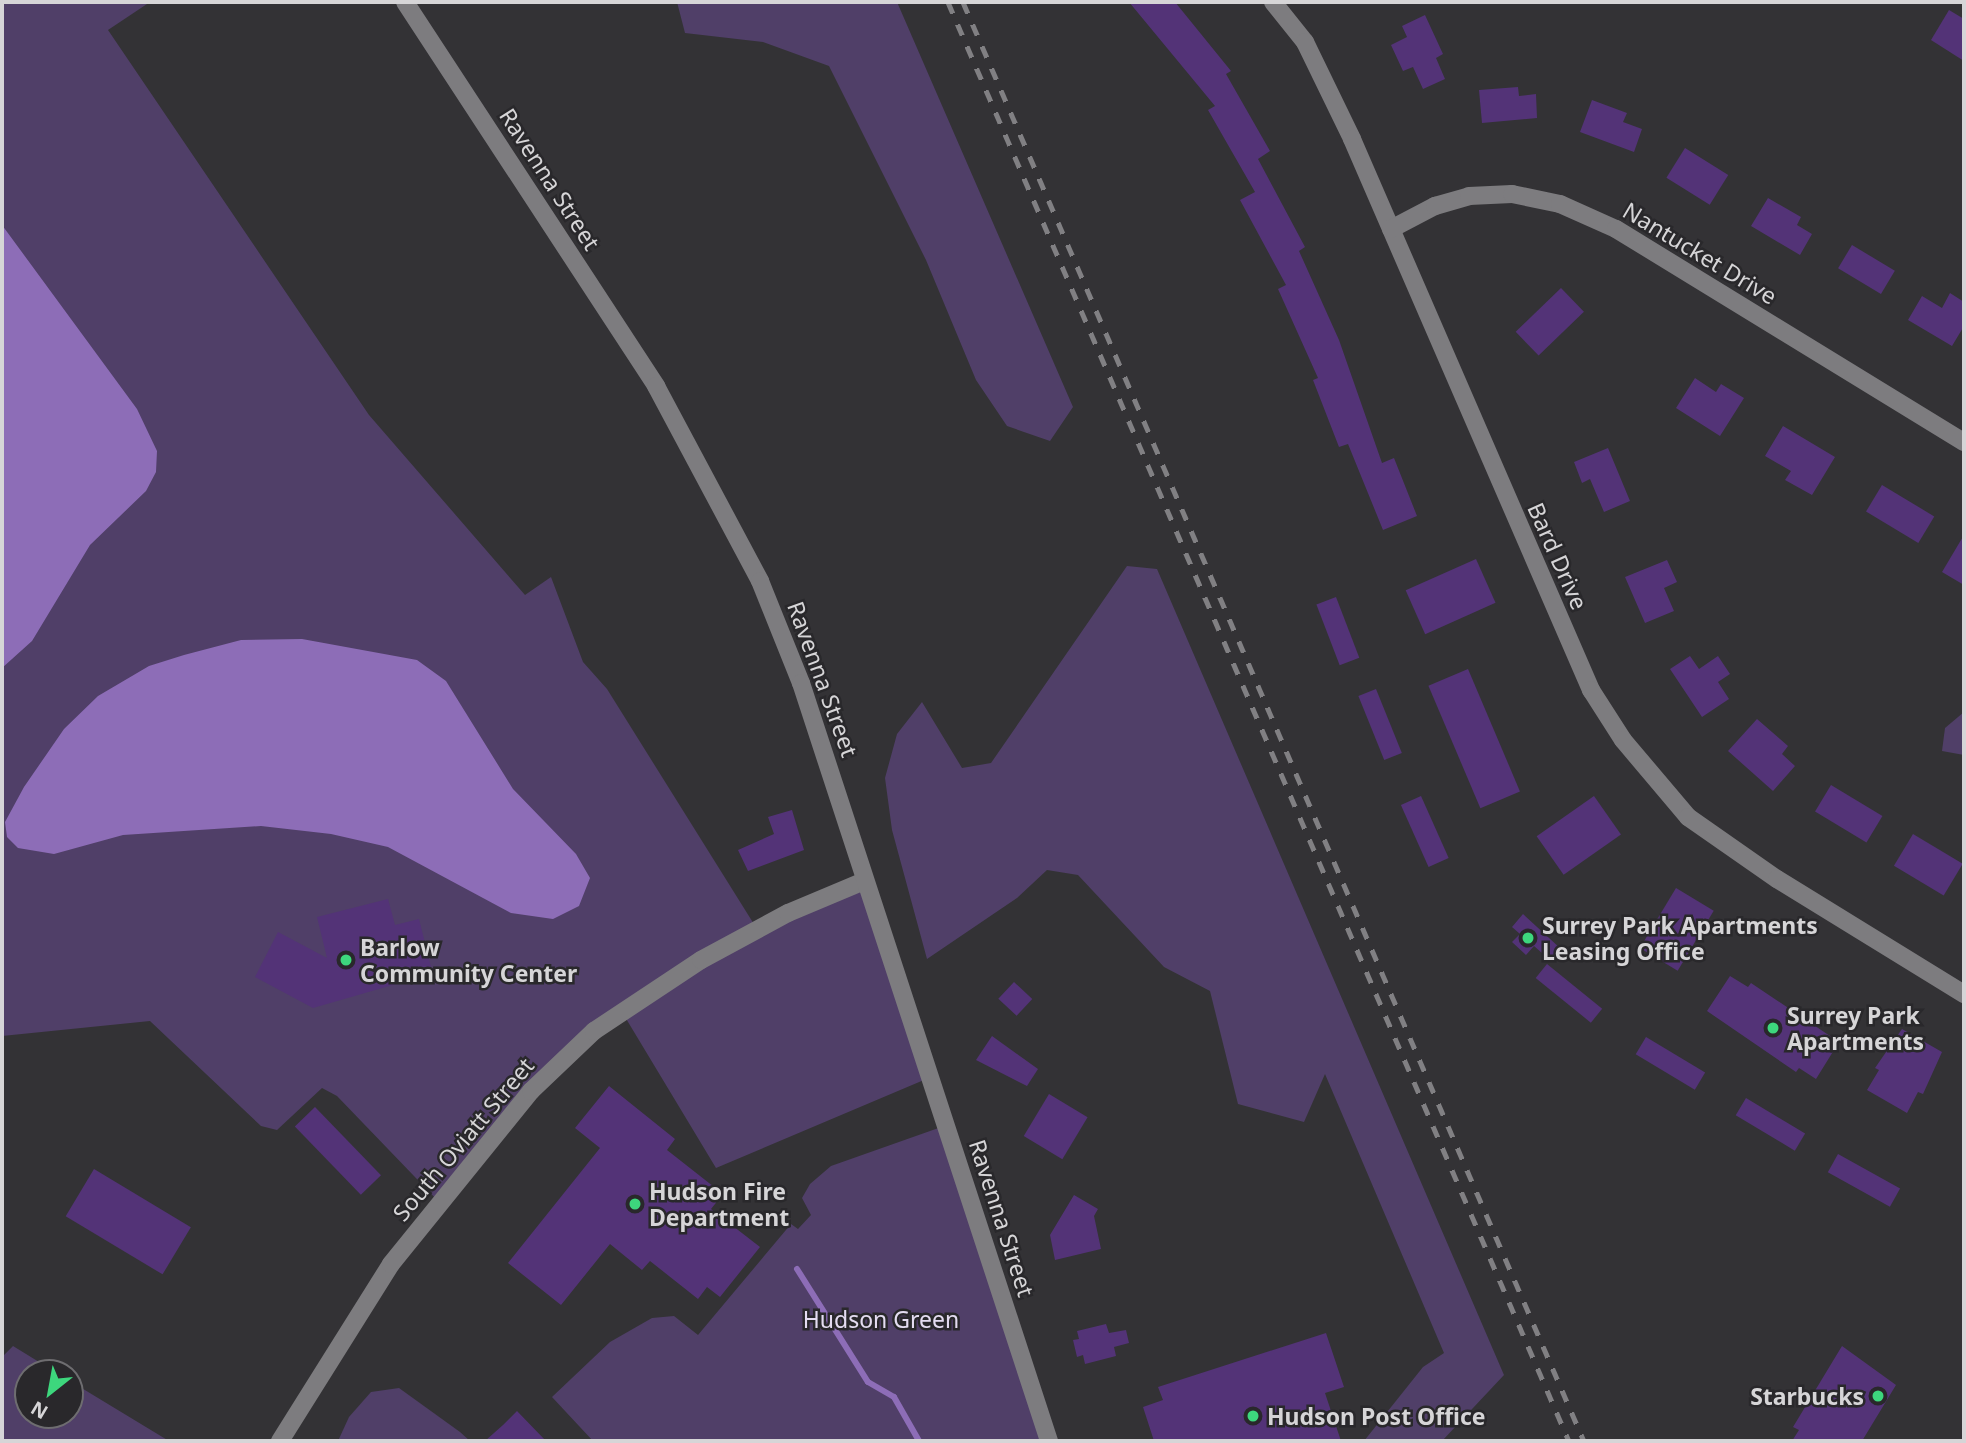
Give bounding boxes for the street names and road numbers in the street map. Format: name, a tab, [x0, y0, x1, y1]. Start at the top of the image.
street label: Ravenna Street	[494, 103, 606, 255]
street label: Nantucket Drive	[1618, 196, 1782, 310]
street label: Bard Drive	[1522, 498, 1594, 614]
street label: Ravenna Street	[782, 598, 864, 760]
street label: South Oviatt Street	[387, 1052, 539, 1226]
street label: Ravenna Street	[964, 1136, 1040, 1300]

